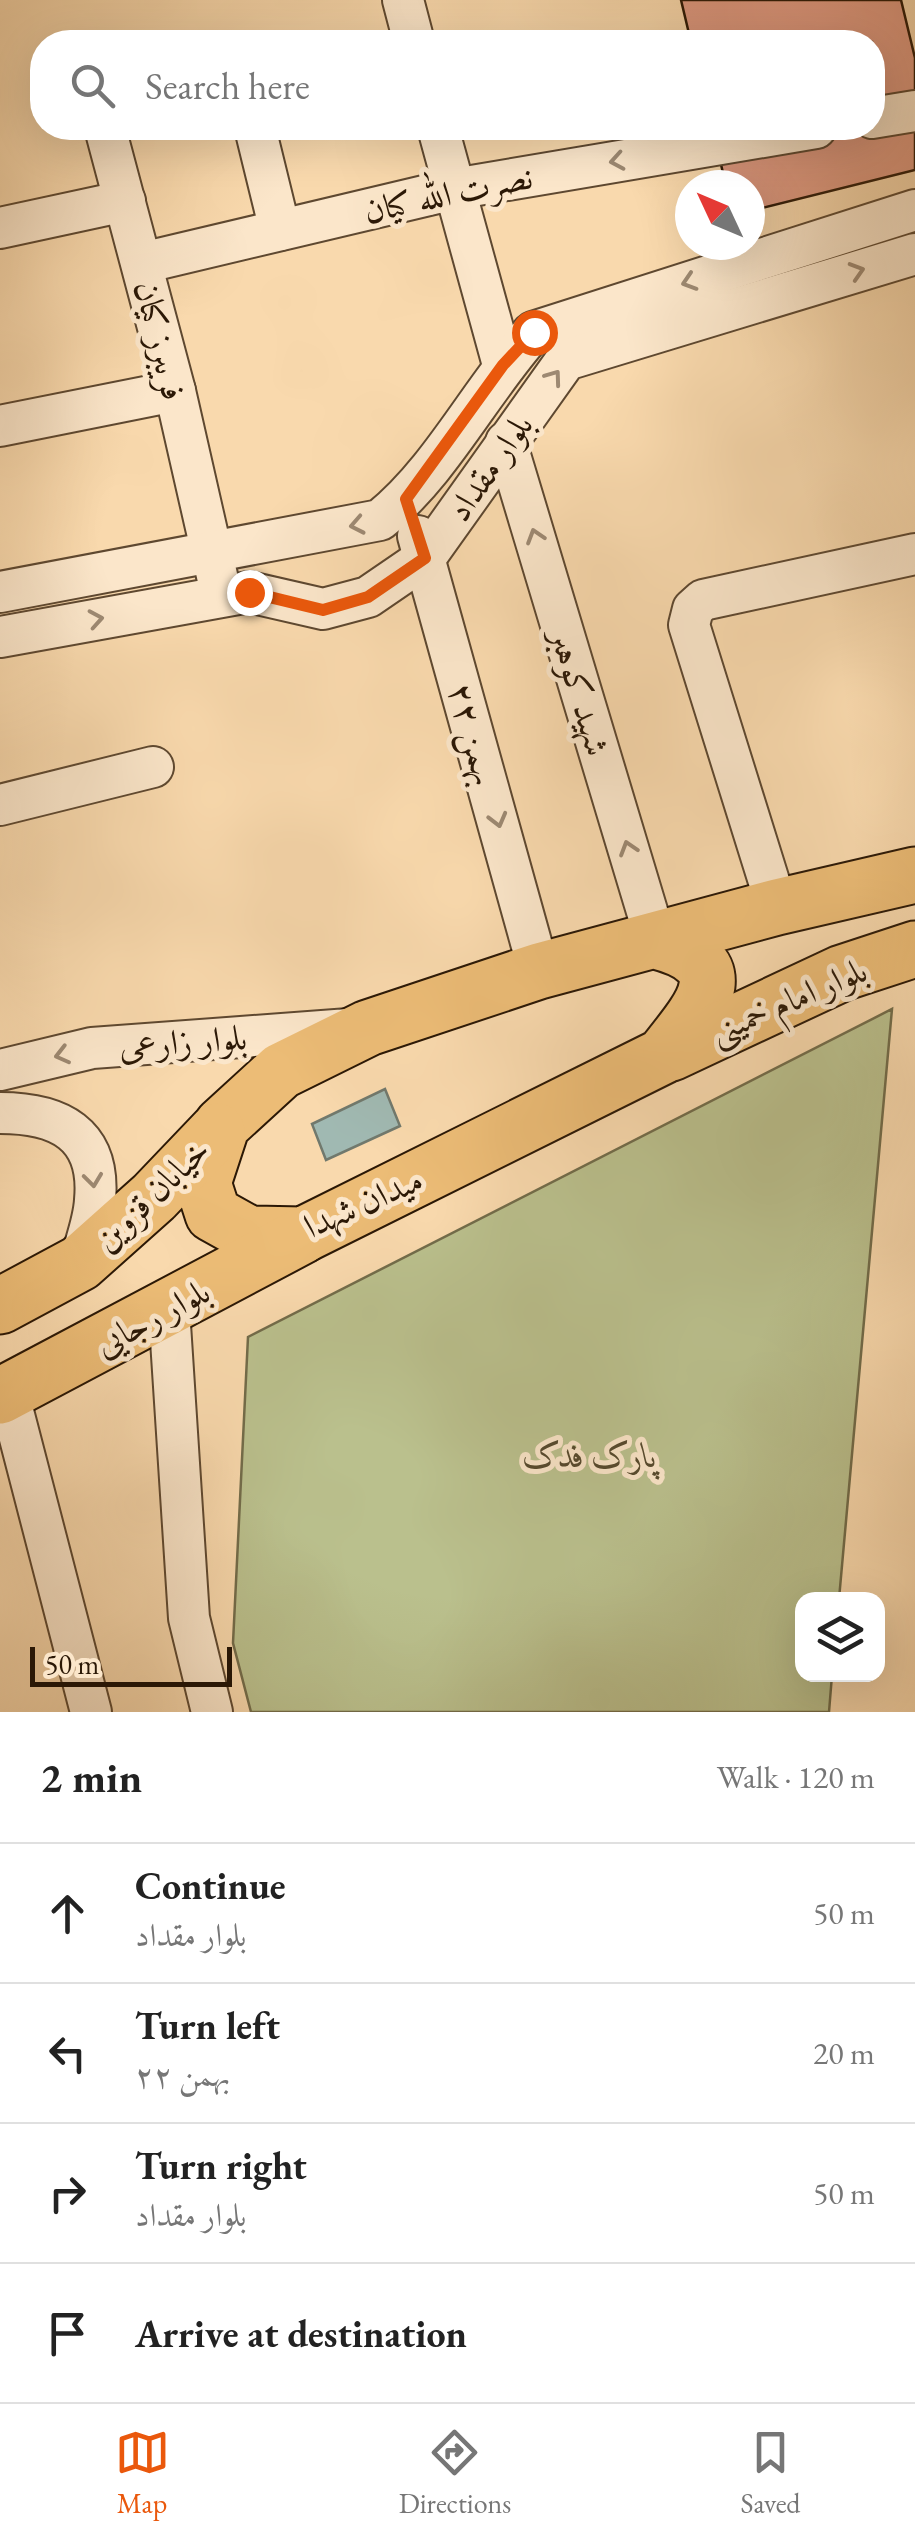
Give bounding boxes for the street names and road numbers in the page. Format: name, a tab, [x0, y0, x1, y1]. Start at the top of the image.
street label: نصرت الله کیان	[359, 149, 537, 234]
street label: فریبرز کیان	[124, 276, 198, 404]
street label: بلوار مقداد	[436, 404, 542, 530]
street label: شهید کوهبر	[539, 620, 622, 761]
street label: ۲۲ بهمن	[437, 678, 509, 791]
street label: بلوار امام خمینی	[702, 947, 877, 1062]
street label: بلوار زارعی	[117, 1014, 249, 1068]
street label: خیابان قزوین	[83, 1127, 219, 1261]
street label: میدان شهدا	[297, 1156, 430, 1249]
street label: بلوار رجایی	[87, 1268, 218, 1368]

